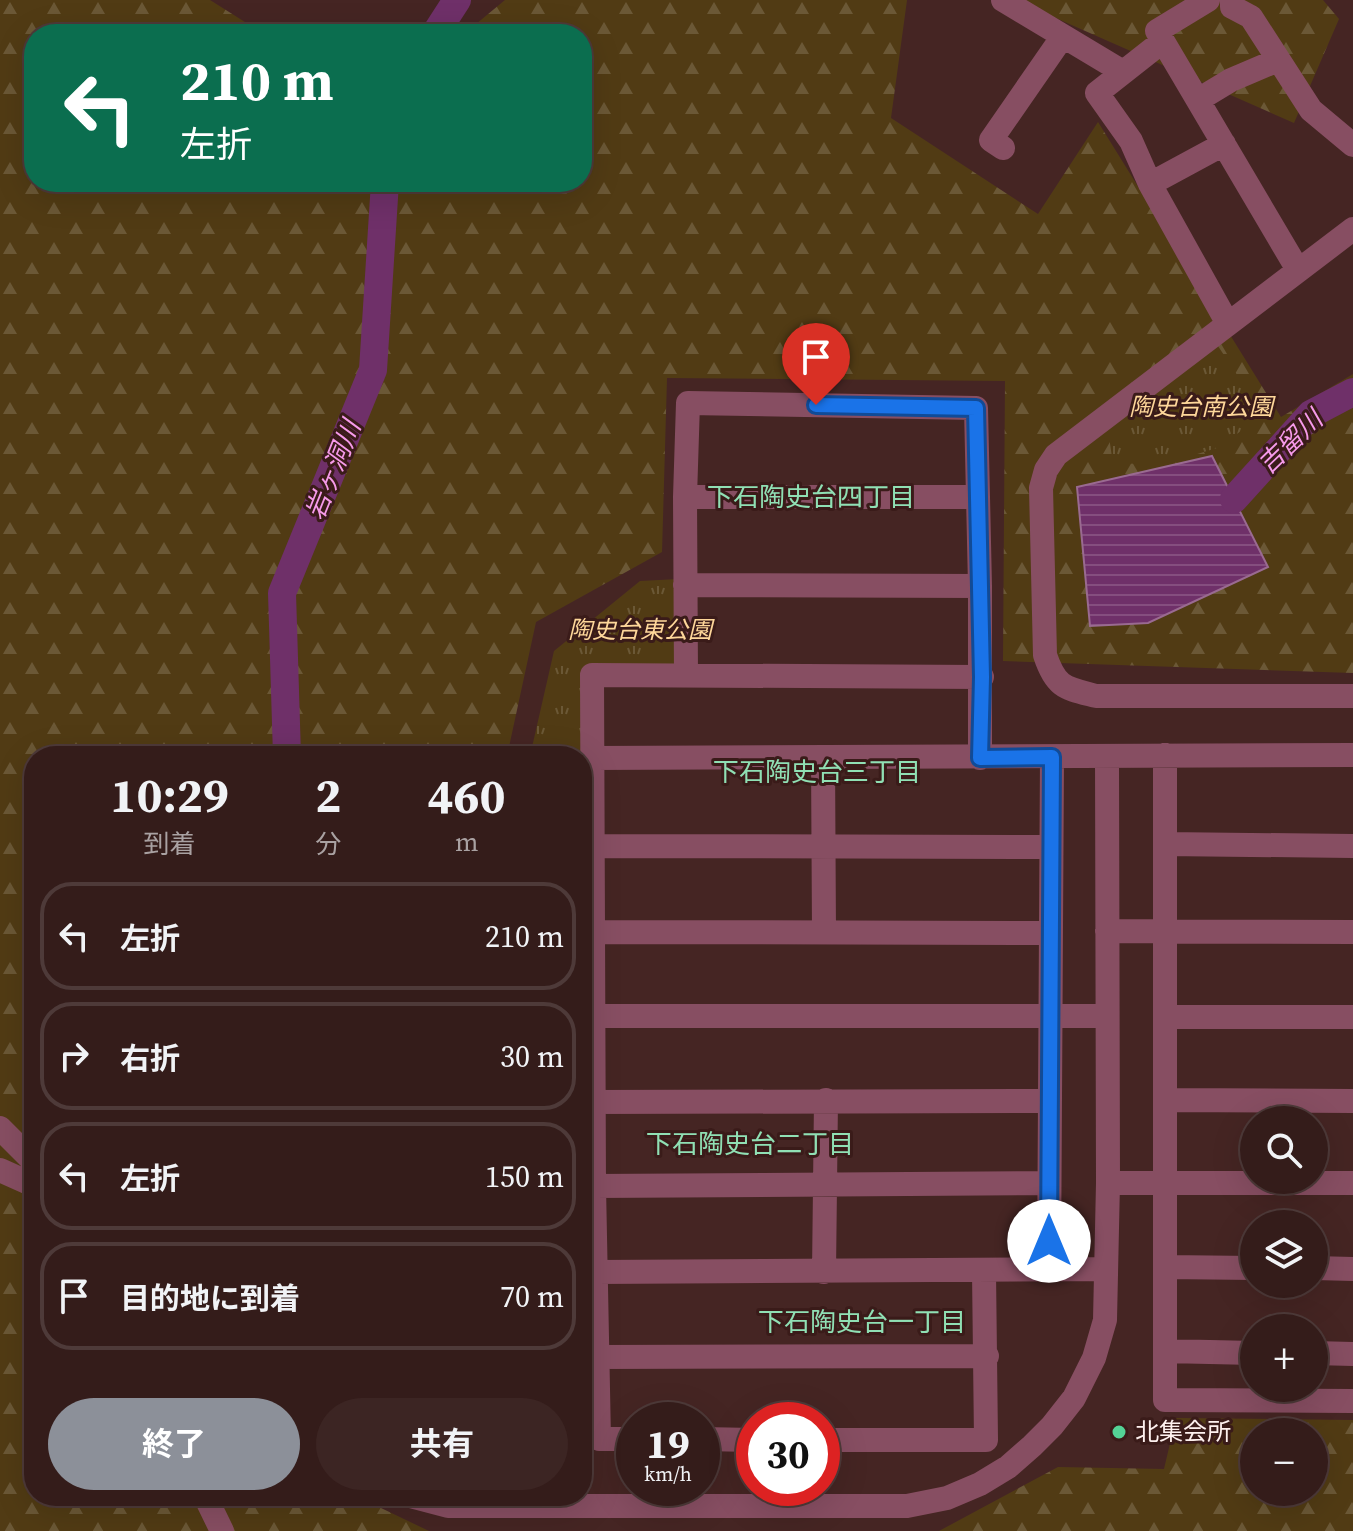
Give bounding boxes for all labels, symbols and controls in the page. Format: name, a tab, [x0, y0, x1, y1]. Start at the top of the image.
text: 210 m	[180, 42, 334, 119]
icon: left	[48, 56, 152, 160]
text: 左折	[180, 120, 252, 169]
pin	[782, 323, 850, 405]
icon: arrive	[794, 335, 838, 379]
park label: 陶史台南公園	[1129, 390, 1276, 423]
water label: 吉留川	[1249, 400, 1333, 482]
water label: 岩ヶ洞川	[297, 412, 370, 525]
district label: 下石陶史台四丁目	[707, 479, 915, 515]
park label: 陶史台東公園	[568, 613, 715, 646]
district label: 下石陶史台三丁目	[713, 754, 921, 790]
text: 10:29	[110, 762, 229, 828]
text: 2	[315, 762, 341, 828]
text: 460	[428, 763, 506, 829]
text: m	[455, 824, 478, 860]
text: 到着	[144, 826, 196, 862]
text: 分	[315, 826, 341, 862]
icon: left	[52, 914, 96, 958]
text: 210 m	[485, 916, 564, 957]
text: 左折	[120, 918, 180, 959]
icon: right	[52, 1034, 96, 1078]
text: 30 m	[500, 1036, 564, 1077]
text: 右折	[120, 1038, 180, 1079]
map controls	[1240, 1106, 1328, 1506]
button: search	[1240, 1106, 1328, 1194]
district label: 下石陶史台二丁目	[646, 1126, 854, 1162]
icon: left	[52, 1154, 96, 1198]
text: 150 m	[485, 1156, 564, 1197]
text: 左折	[120, 1158, 180, 1199]
position arrow	[1007, 1199, 1091, 1283]
button: layers	[1240, 1210, 1328, 1298]
icon: arrive	[52, 1274, 96, 1318]
text: 70 m	[500, 1276, 564, 1317]
text: 目的地に到着	[120, 1278, 300, 1319]
district label: 下石陶史台一丁目	[758, 1304, 966, 1340]
button: +	[1240, 1314, 1328, 1402]
button: 終了	[48, 1398, 300, 1490]
button: 共有	[316, 1398, 568, 1490]
speed limit sign: 30	[736, 1402, 840, 1506]
place label: 北集会所	[1135, 1415, 1231, 1448]
text: 19	[646, 1417, 690, 1471]
button: −	[1240, 1418, 1328, 1506]
marker: 北集会所	[1110, 1423, 1128, 1441]
text: km/h	[644, 1460, 692, 1488]

